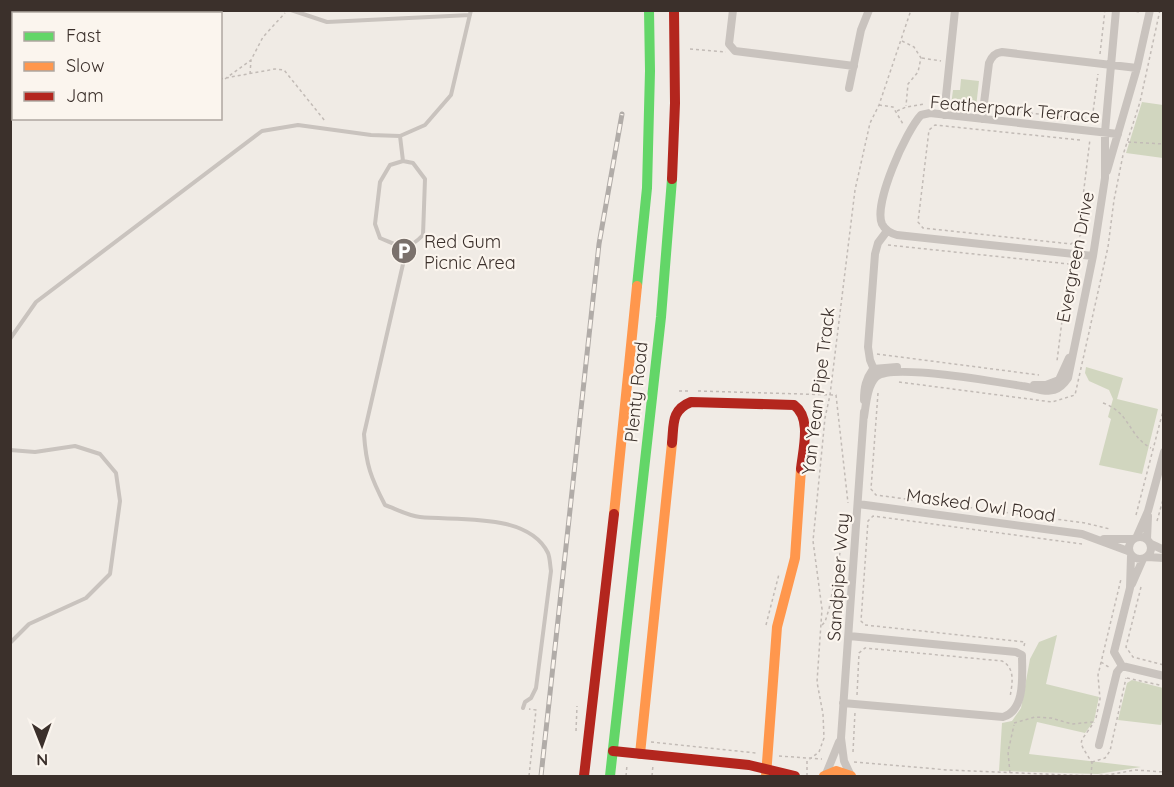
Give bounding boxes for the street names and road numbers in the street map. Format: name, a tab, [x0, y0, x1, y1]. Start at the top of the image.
street label: Featherpark Terrace	[929, 90, 1101, 128]
street label: Evergreen Drive	[1051, 190, 1099, 324]
street label: Yan Yean Pipe Track	[796, 306, 840, 476]
street label: Plenty Road	[619, 340, 653, 444]
street label: Masked Owl Road	[905, 483, 1057, 527]
street label: Sandpiper Way	[822, 512, 854, 642]

